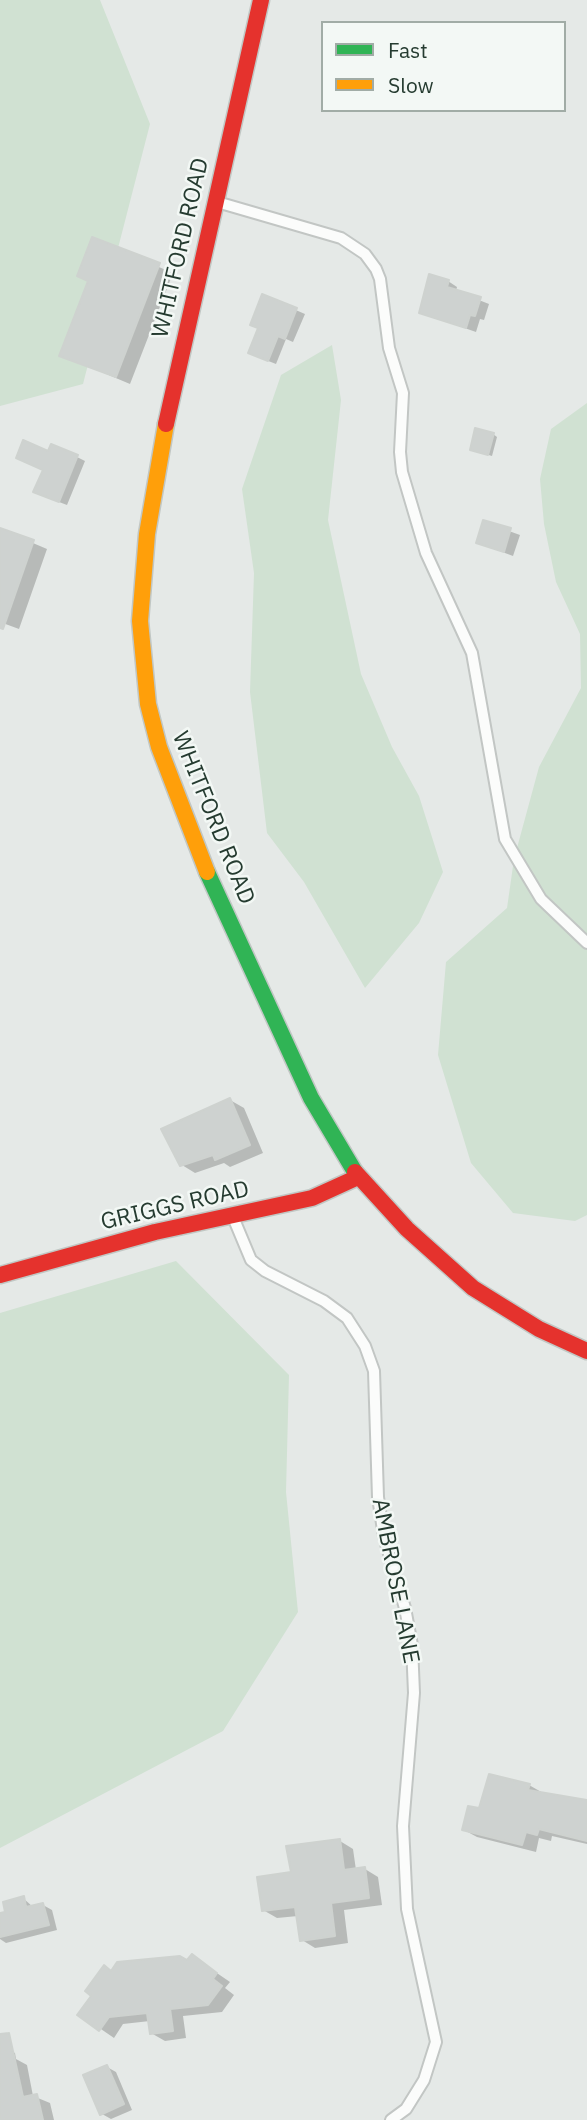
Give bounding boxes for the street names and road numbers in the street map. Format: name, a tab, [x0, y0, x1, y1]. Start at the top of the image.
street label: WHITFORD ROAD	[147, 155, 215, 341]
street label: WHITFORD ROAD	[166, 728, 260, 908]
street label: GRIGGS ROAD	[98, 1176, 252, 1236]
street label: AMBROSE LANE	[365, 1496, 425, 1666]

